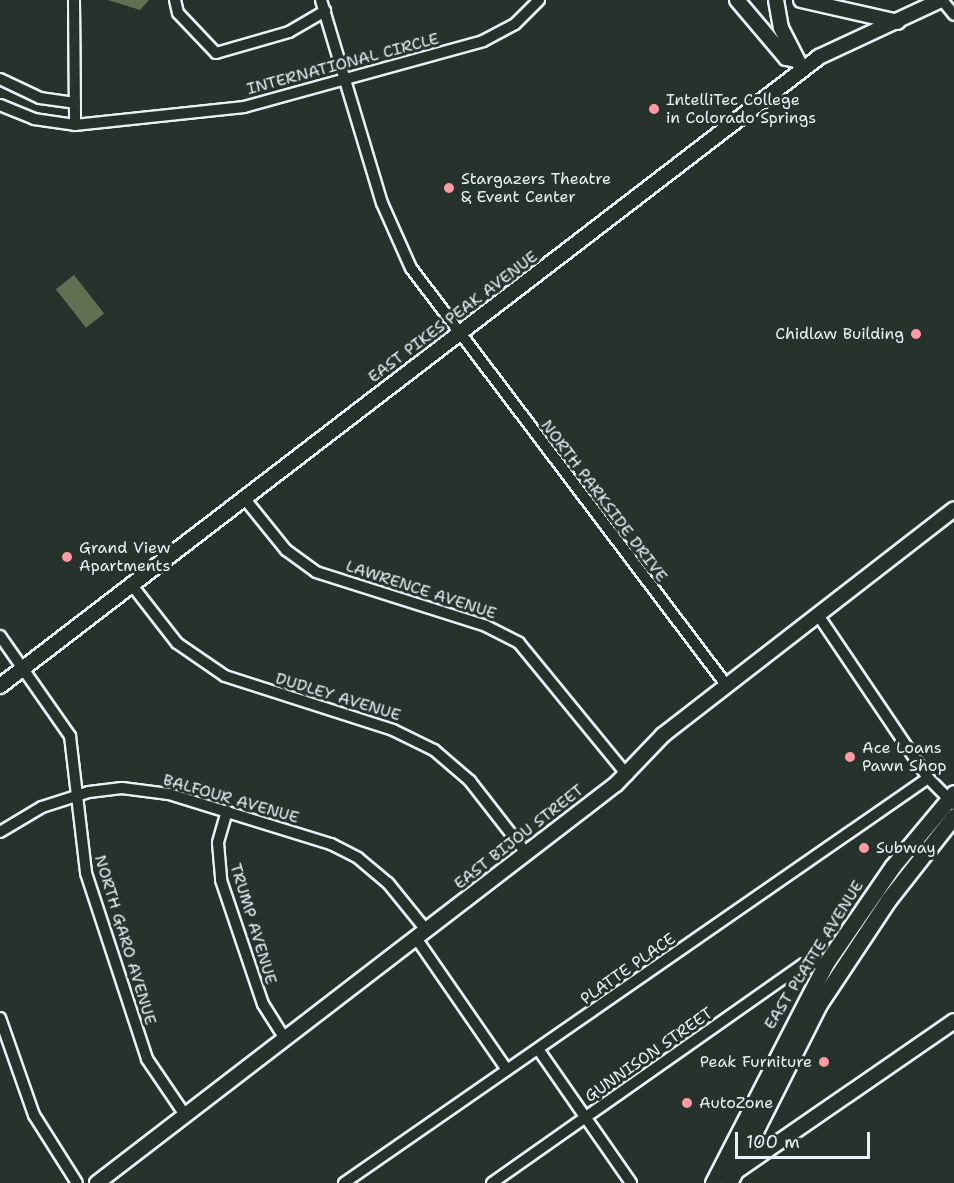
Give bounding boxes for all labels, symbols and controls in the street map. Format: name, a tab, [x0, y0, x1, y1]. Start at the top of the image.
street label: INTERNATIONAL CIRCLE	[245, 29, 441, 99]
place label: IntelliTec College in Colorado Springs	[666, 90, 816, 128]
marker: IntelliTec College in Colorado Springs	[647, 102, 661, 116]
place label: Stargazers Theatre & Event Center	[461, 169, 611, 207]
marker: Stargazers Theatre & Event Center	[442, 181, 456, 195]
street label: EAST PIKES PEAK AVENUE	[365, 247, 541, 387]
place label: Chidlaw Building	[775, 324, 904, 344]
marker: Chidlaw Building	[909, 327, 923, 341]
street label: NORTH PARKSIDE DRIVE	[537, 416, 671, 586]
place label: Grand View Apartments	[79, 538, 171, 576]
marker: Grand View Apartments	[60, 550, 74, 564]
street label: LAWRENCE AVENUE	[343, 557, 499, 623]
street label: DUDLEY AVENUE	[273, 669, 403, 725]
place label: Ace Loans Pawn Shop	[862, 738, 946, 776]
marker: Ace Loans Pawn Shop	[843, 750, 857, 764]
street label: BALFOUR AVENUE	[161, 770, 301, 828]
street label: EAST BIJOU STREET	[450, 780, 588, 894]
place label: Subway	[876, 838, 936, 858]
marker: Subway	[857, 841, 871, 855]
street label: NORTH GARO AVENUE	[90, 853, 160, 1027]
street label: TRUMP AVENUE	[225, 861, 281, 987]
street label: EAST PLATTE AVENUE	[760, 877, 868, 1033]
street label: PLATTE PLACE	[577, 929, 679, 1009]
street label: GUNNISON STREET	[581, 1004, 717, 1106]
place label: Peak Furniture	[700, 1052, 812, 1072]
marker: Peak Furniture	[817, 1055, 831, 1069]
place label: AutoZone	[699, 1093, 773, 1113]
marker: AutoZone	[680, 1096, 694, 1110]
scale bar	[738, 1120, 873, 1158]
text: 100 m	[746, 1130, 800, 1154]

